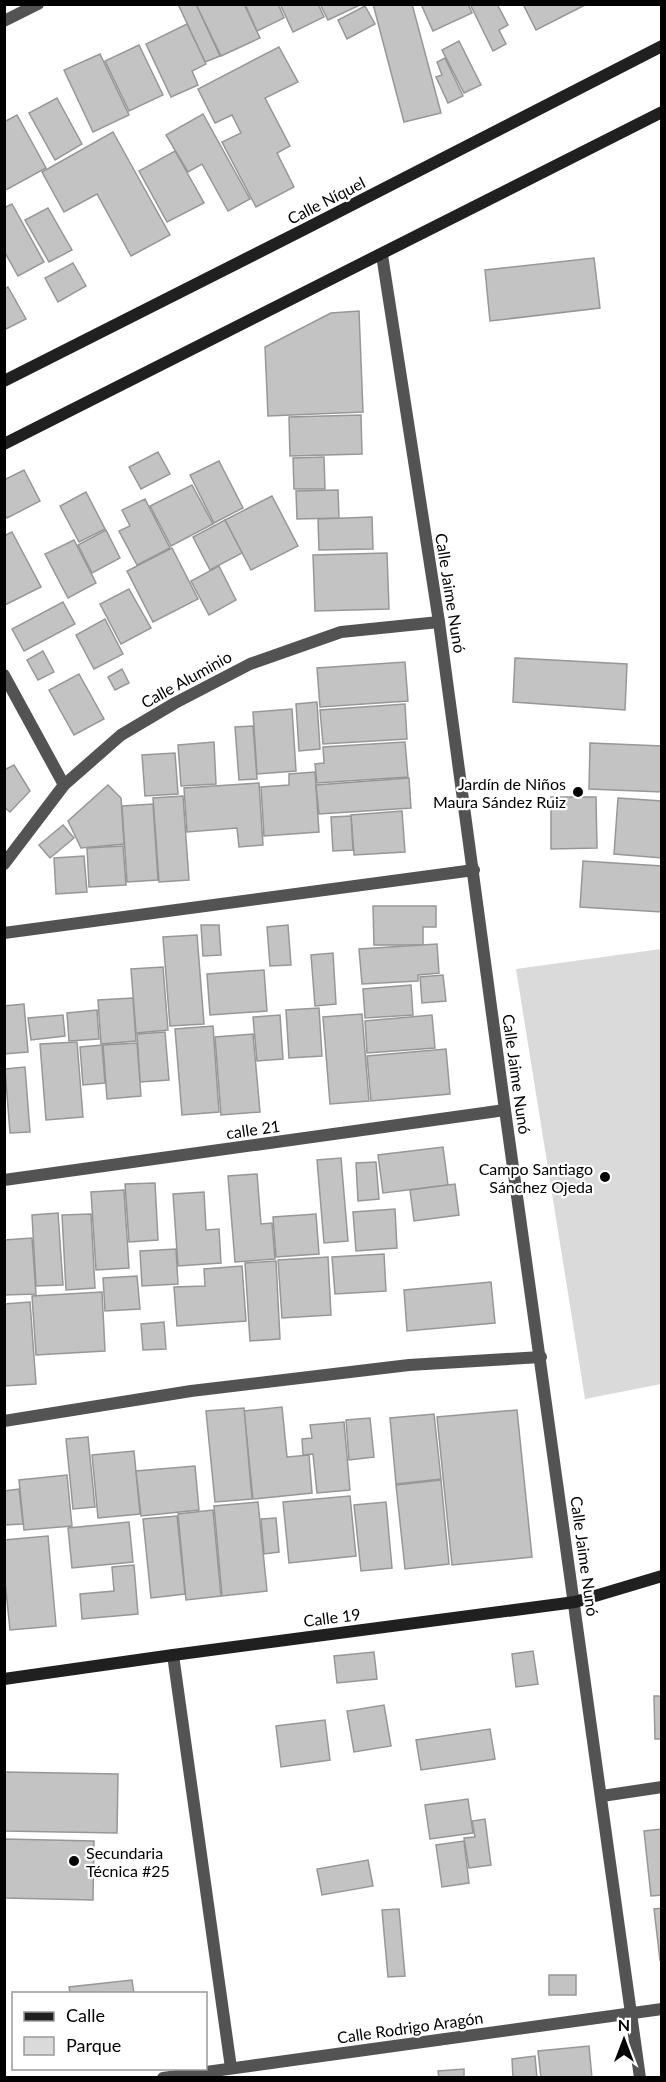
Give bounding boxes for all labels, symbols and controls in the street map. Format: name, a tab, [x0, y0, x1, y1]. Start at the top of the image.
street label: Calle Níquel	[284, 172, 368, 228]
street label: Calle Jaime Nunó	[432, 532, 470, 654]
street label: Calle Aluminio	[137, 646, 235, 712]
place label: Jardín de Niños Maura Sández Ruiz	[433, 774, 566, 811]
marker: Jardín de Niños Maura Sández Ruiz	[571, 785, 585, 799]
street label: Calle Jaime Nunó	[499, 1013, 535, 1135]
street label: calle 21	[225, 1116, 281, 1142]
place label: Campo Santiago Sánchez Ojeda	[479, 1159, 593, 1196]
marker: Campo Santiago Sánchez Ojeda	[598, 1170, 612, 1184]
street label: Calle Jaime Nunó	[567, 1495, 603, 1617]
street label: Calle 19	[302, 1604, 362, 1630]
place label: Secundaria Técnica #25	[86, 1843, 170, 1880]
marker: Secundaria Técnica #25	[67, 1854, 81, 1868]
legend	[12, 1992, 207, 2070]
text: Calle	[66, 2004, 105, 2026]
street label: Calle Rodrigo Aragón	[336, 2007, 484, 2047]
north arrow	[594, 2010, 654, 2070]
text: N	[618, 2015, 630, 2034]
text: Parque	[66, 2034, 121, 2056]

